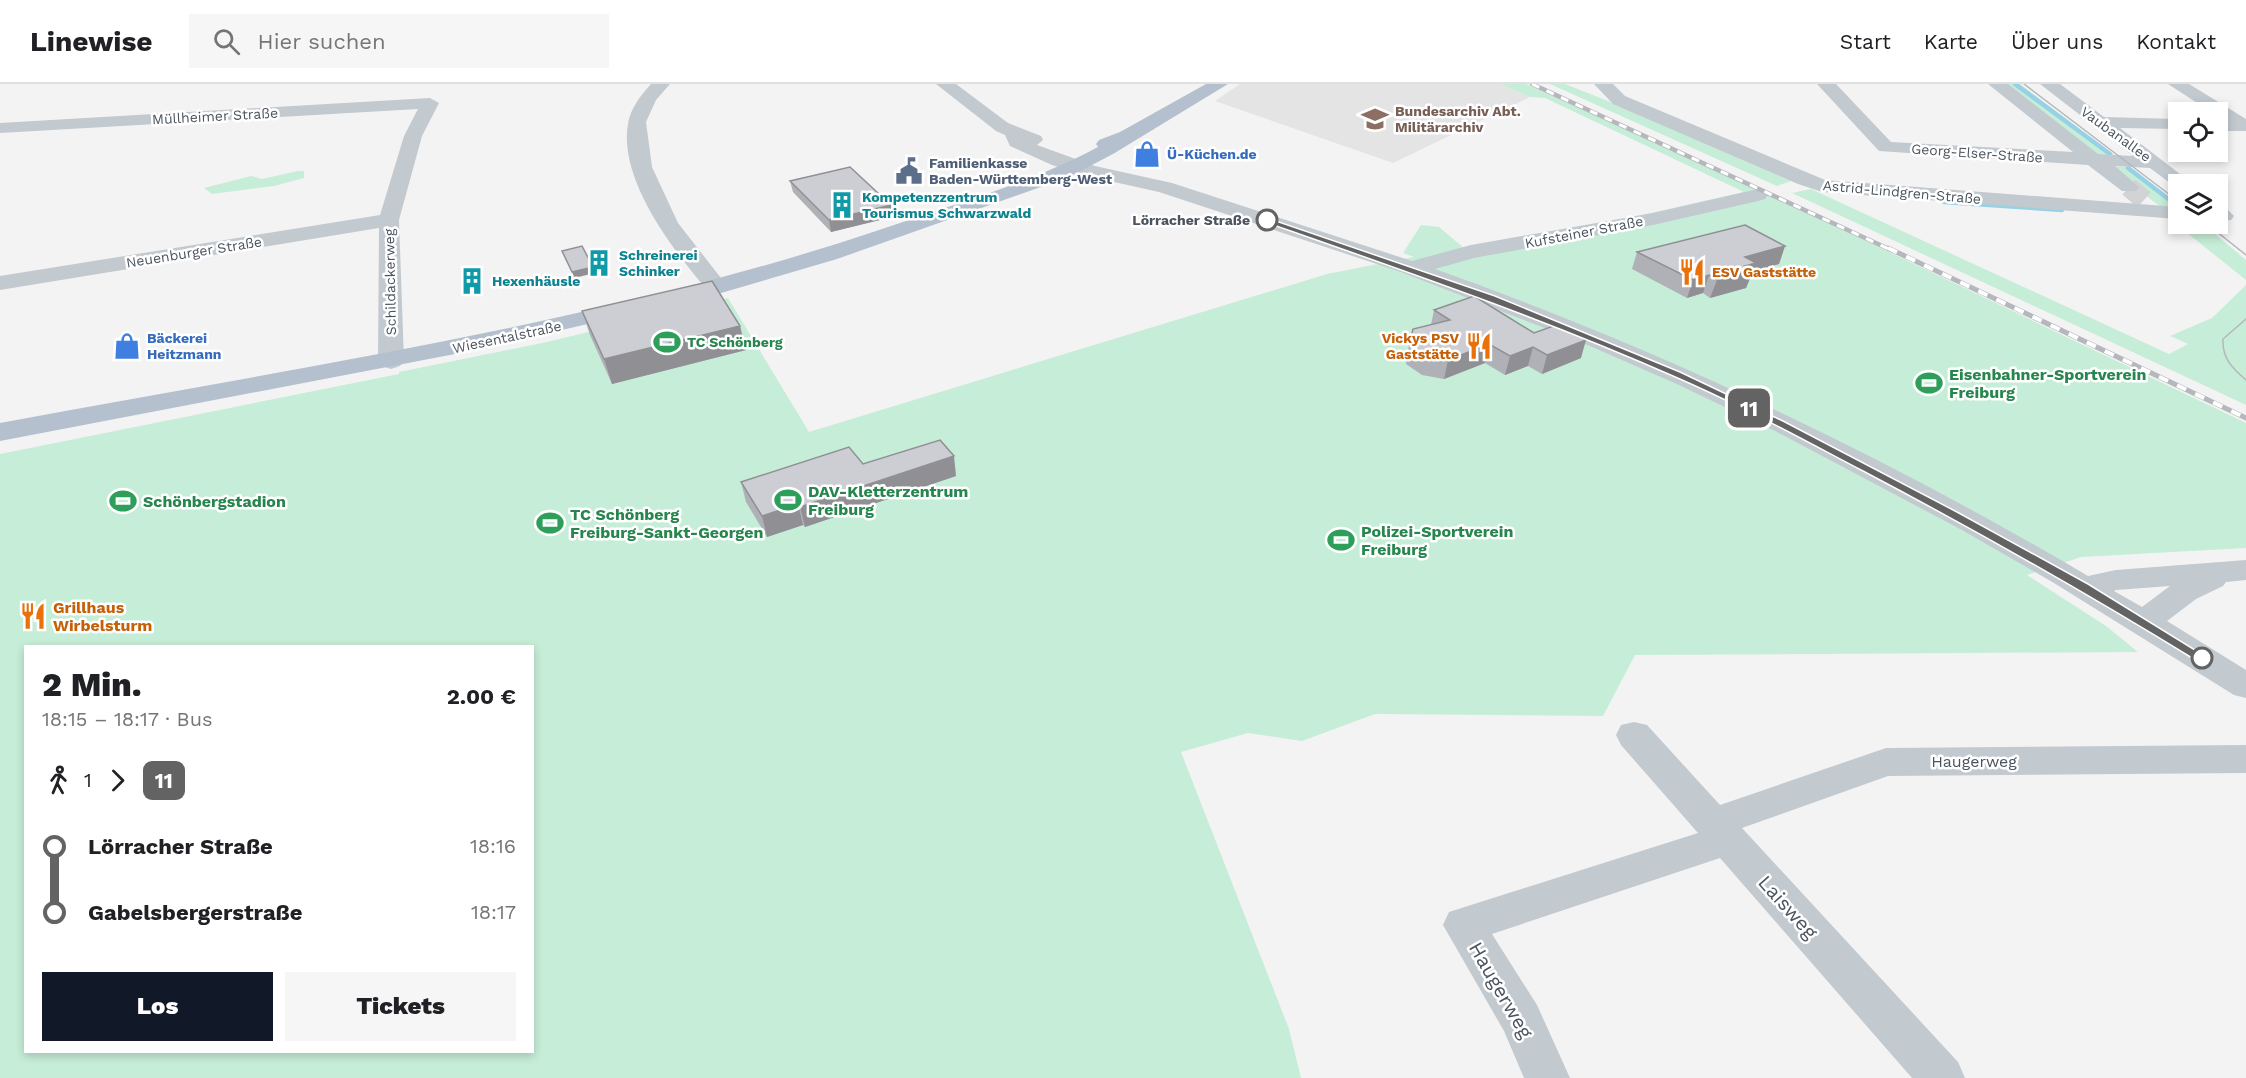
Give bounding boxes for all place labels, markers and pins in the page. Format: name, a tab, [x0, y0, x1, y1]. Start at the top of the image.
place label: Bundesarchiv Abt. Militärarchiv	[1395, 103, 1521, 135]
school or university icon: Bundesarchiv Abt. Militärarchiv	[1360, 104, 1390, 134]
shop icon: Ü-Küchen.de	[1132, 139, 1162, 169]
place label: Ü-Küchen.de	[1167, 146, 1257, 162]
place label: Familienkasse Baden-Württemberg-West	[929, 155, 1112, 187]
public building icon: Familienkasse Baden-Württemberg-West	[894, 156, 924, 186]
place label: Kompetenzzentrum Tourismus Schwarzwald	[862, 189, 1031, 221]
building icon: Kompetenzzentrum Tourismus Schwarzwald	[827, 190, 857, 220]
marker: Lörracher Straße	[1256, 209, 1278, 231]
place label: Lörracher Straße	[1132, 212, 1250, 228]
place label: Schreinerei Schinker	[619, 247, 698, 279]
building icon: Schreinerei Schinker	[584, 248, 614, 278]
restaurant icon: ESV Gaststätte	[1677, 257, 1707, 287]
place label: ESV Gaststätte	[1712, 264, 1816, 280]
building icon: Hexenhäusle	[457, 266, 487, 296]
place label: Hexenhäusle	[492, 273, 580, 289]
sports icon: TC Schönberg	[652, 327, 682, 357]
place label: Bäckerei Heitzmann	[147, 330, 222, 362]
place label: Vickys PSV Gaststätte	[1382, 330, 1459, 362]
shop icon: Bäckerei Heitzmann	[112, 331, 142, 361]
restaurant icon: Vickys PSV Gaststätte	[1464, 331, 1494, 361]
place label: TC Schönberg	[687, 334, 783, 350]
place label: Eisenbahner-Sportverein Freiburg	[1949, 365, 2146, 402]
sports icon: Eisenbahner-Sportverein Freiburg	[1914, 368, 1944, 398]
place label: DAV-Kletterzentrum Freiburg	[808, 482, 968, 519]
sports icon: DAV-Kletterzentrum Freiburg	[773, 485, 803, 515]
sports icon: Schönbergstadion	[108, 486, 138, 516]
place label: Schönbergstadion	[143, 492, 286, 511]
place label: TC Schönberg Freiburg-Sankt-Georgen	[570, 505, 764, 542]
sports icon: TC Schönberg Freiburg-Sankt-Georgen	[535, 508, 565, 538]
place label: Polizei-Sportverein Freiburg	[1361, 522, 1513, 559]
sports icon: Polizei-Sportverein Freiburg	[1326, 525, 1356, 555]
place label: Grillhaus Wirbelsturm	[53, 598, 152, 635]
restaurant icon: Grillhaus Wirbelsturm	[18, 601, 48, 631]
unlabelled marker	[2191, 647, 2213, 669]

